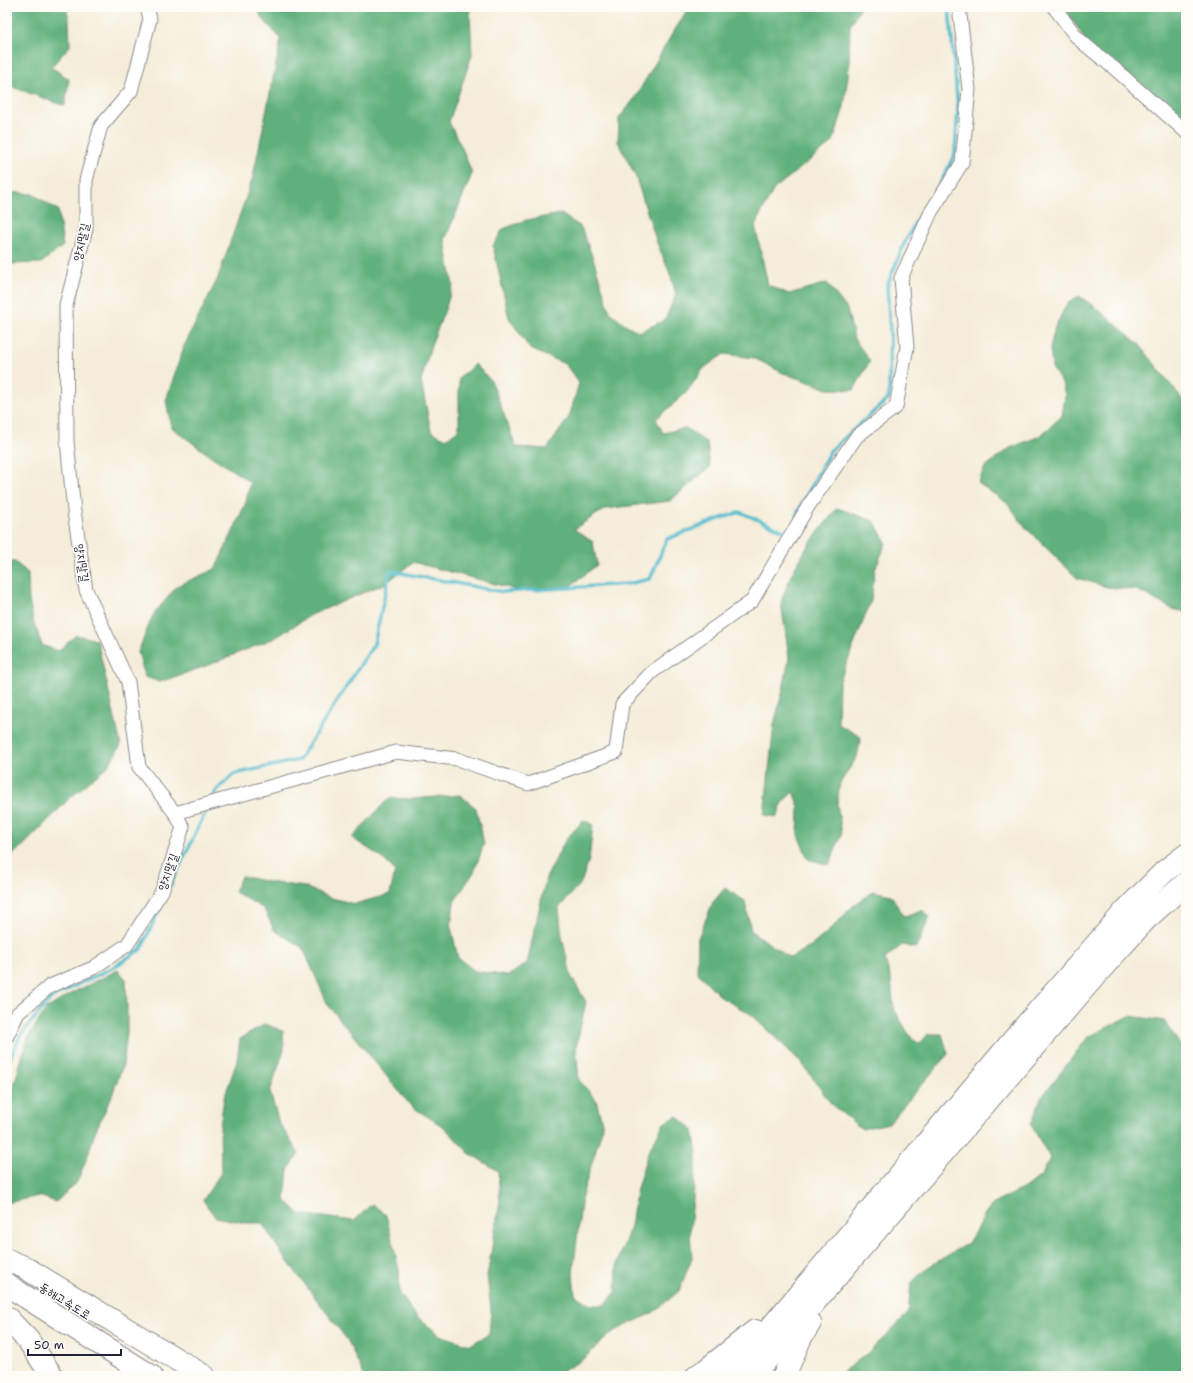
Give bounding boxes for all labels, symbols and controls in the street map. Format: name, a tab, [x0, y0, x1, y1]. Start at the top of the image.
street label: 양지말길	[69, 221, 93, 263]
street label: 양지말길	[71, 543, 93, 584]
street label: 양지말길	[154, 851, 182, 893]
street label: 동해고속도로	[36, 1279, 94, 1323]
scale bar	[28, 1331, 121, 1357]
text: 50 m	[34, 1337, 64, 1353]

